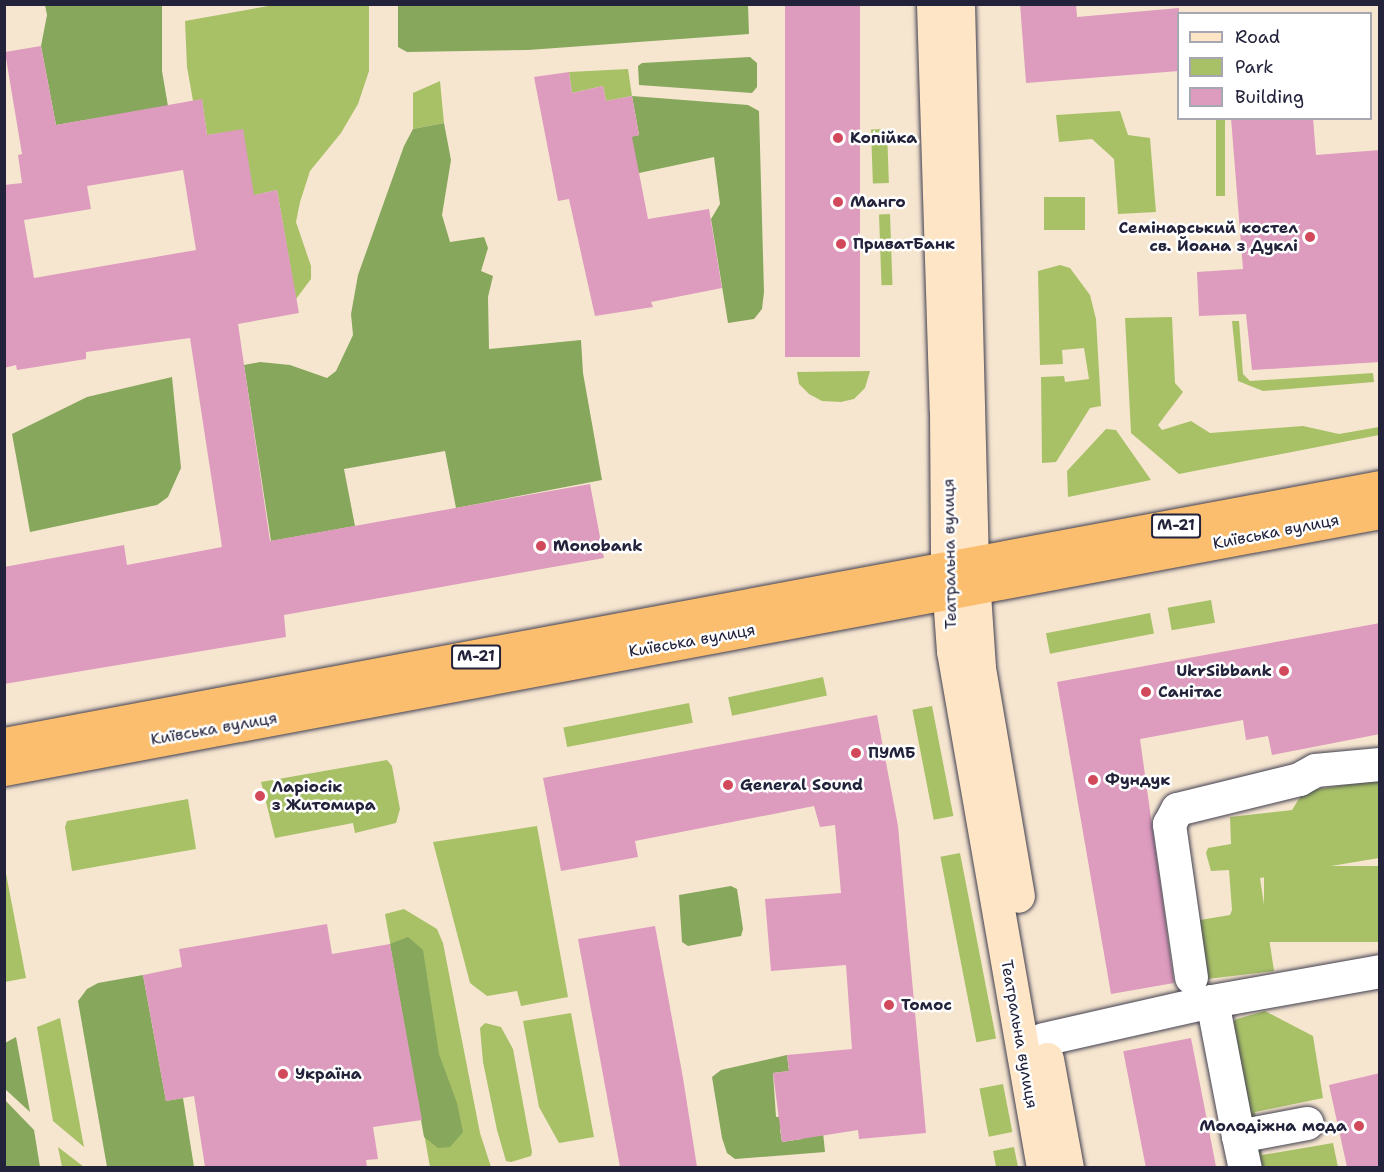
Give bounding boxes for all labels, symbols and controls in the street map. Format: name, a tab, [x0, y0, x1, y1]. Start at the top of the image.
legend	[1177, 12, 1372, 120]
text: Road	[1235, 25, 1280, 49]
text: Park	[1235, 55, 1274, 79]
text: Building	[1235, 85, 1304, 109]
place label: Копійка	[850, 128, 917, 148]
marker: Копійка	[831, 131, 845, 145]
place label: Манго	[850, 192, 906, 212]
marker: Манго	[831, 195, 845, 209]
place label: Семінарський костел св. Йоана з Дуклі	[1119, 218, 1298, 256]
marker: Семінарський костел св. Йоана з Дуклі	[1303, 230, 1317, 244]
place label: ПриватБанк	[853, 234, 955, 254]
marker: ПриватБанк	[834, 237, 848, 251]
street label: Театральна вулиця	[939, 478, 961, 630]
street label: Київська вулиця	[1211, 510, 1341, 554]
road number: М-21	[1150, 514, 1202, 538]
place label: Monobank	[553, 536, 643, 556]
marker: Monobank	[534, 539, 548, 553]
street label: Київська вулиця	[627, 620, 757, 662]
road number: М-21	[450, 645, 502, 669]
place label: UkrSibbank	[1176, 661, 1272, 681]
marker: UkrSibbank	[1277, 664, 1291, 678]
place label: Санітас	[1158, 682, 1222, 702]
marker: Санітас	[1139, 685, 1153, 699]
street label: Київська вулиця	[149, 708, 279, 750]
place label: ПУМБ	[868, 743, 916, 763]
marker: ПУМБ	[849, 746, 863, 760]
place label: Фундук	[1105, 770, 1170, 790]
marker: Фундук	[1086, 773, 1100, 787]
place label: General Sound	[740, 775, 863, 795]
place label: Ларіосік з Житомира	[272, 777, 376, 815]
marker: General Sound	[721, 778, 735, 792]
marker: Ларіосік з Житомира	[253, 789, 267, 803]
street label: Театральна вулиця	[996, 958, 1042, 1110]
place label: Томос	[901, 995, 952, 1015]
marker: Томос	[882, 998, 896, 1012]
place label: Україна	[295, 1064, 362, 1084]
marker: Україна	[276, 1067, 290, 1081]
place label: Молодіжна мода	[1199, 1116, 1347, 1136]
marker: Молодіжна мода	[1352, 1119, 1366, 1133]

